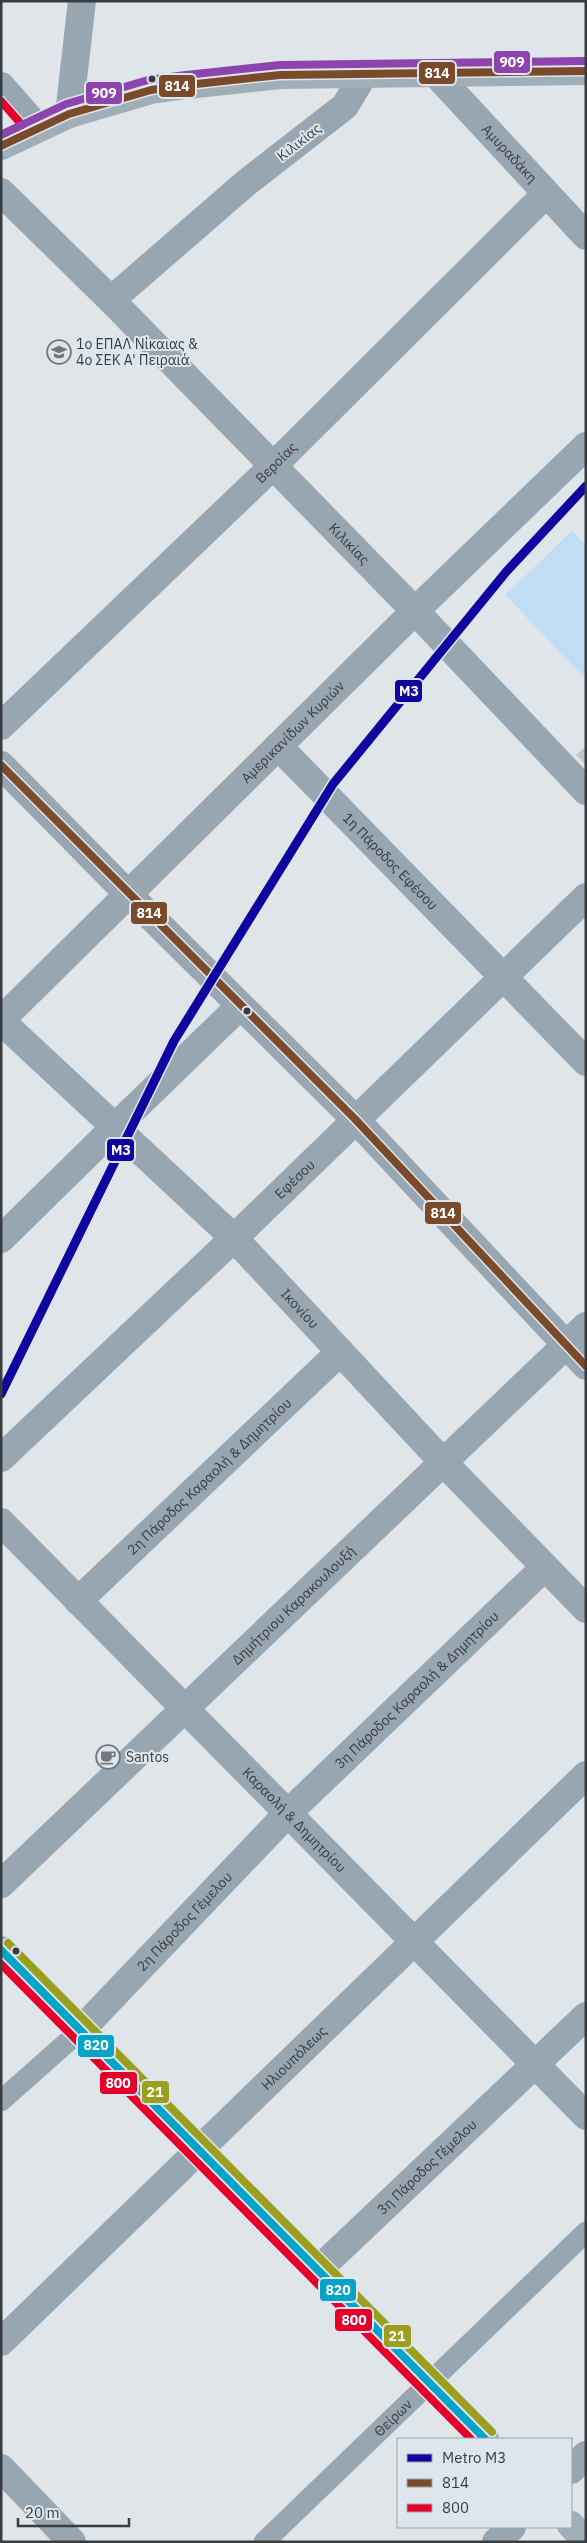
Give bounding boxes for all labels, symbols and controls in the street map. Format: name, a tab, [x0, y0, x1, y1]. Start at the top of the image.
line badge: 909	[493, 50, 531, 74]
text: 909	[499, 53, 525, 71]
line badge: 814	[418, 61, 456, 85]
text: 814	[424, 64, 450, 82]
unlabelled marker	[147, 74, 157, 84]
line badge: 814	[158, 74, 196, 98]
text: 814	[164, 77, 190, 95]
line badge: 909	[85, 81, 123, 105]
text: 909	[91, 84, 117, 102]
street label: Κιλικίας	[273, 119, 325, 165]
street label: Αμυραδάκη	[478, 120, 541, 187]
place label: 1ο ΕΠΑΛ Νίκαιας & 4ο ΣΕΚ Α' Πειραιά	[76, 335, 198, 369]
school or university icon: 1ο ΕΠΑΛ Νίκαιας & 4ο ΣΕΚ Α' Πειραιά	[46, 339, 72, 365]
street label: Βεροίας	[252, 438, 301, 487]
street label: Κιλικίας	[325, 519, 374, 568]
street label: Αμερικανίδων Κυριών	[237, 677, 348, 787]
line badge: Μ3	[394, 679, 423, 703]
text: Μ3	[399, 682, 419, 700]
street label: 1η Πάροδος Εφέσου	[339, 809, 442, 914]
line badge: 814	[130, 901, 168, 925]
text: 814	[136, 904, 162, 922]
unlabelled marker	[242, 1006, 252, 1016]
line badge: Μ3	[106, 1138, 135, 1162]
text: Μ3	[111, 1141, 131, 1159]
street label: Εφέσου	[271, 1156, 319, 1203]
line badge: 814	[424, 1201, 462, 1225]
text: 814	[430, 1204, 456, 1222]
street label: Ικονίου	[277, 1285, 323, 1332]
street label: 2η Πάροδος Καραολή & Δημητρίου	[123, 1394, 295, 1559]
street label: Δημήτριου Καρακουλουξή	[227, 1542, 359, 1669]
street label: 3η Πάροδος Καραολή & Δημητρίου	[331, 1607, 502, 1773]
cafe icon: Santos	[95, 1744, 121, 1770]
place label: Santos	[126, 1748, 169, 1766]
street label: Καραολή & Δημητρίου	[239, 1763, 350, 1876]
street label: 2η Πάροδος Γέμελου	[133, 1868, 236, 1975]
unlabelled marker	[11, 1946, 21, 1956]
street label: Ηλιουπόλεως	[257, 2022, 331, 2094]
line badge: 820	[77, 2034, 115, 2058]
text: 820	[83, 2036, 109, 2054]
line badge: 800	[99, 2071, 138, 2095]
text: 800	[105, 2074, 131, 2092]
line badge: 21	[141, 2080, 170, 2104]
text: 21	[147, 2083, 164, 2101]
street label: 3η Πάροδος Γέμελου	[373, 2115, 481, 2218]
line badge: 820	[319, 2278, 357, 2302]
text: 820	[325, 2281, 351, 2299]
line badge: 800	[334, 2308, 373, 2332]
text: 800	[341, 2311, 367, 2329]
line badge: 21	[383, 2324, 412, 2348]
text: 21	[389, 2327, 406, 2345]
street label: Θείρων	[370, 2395, 416, 2440]
legend	[397, 2438, 572, 2528]
text: Metro Μ3	[442, 2448, 506, 2467]
text: 814	[442, 2473, 469, 2492]
scale bar	[18, 2496, 129, 2528]
text: 800	[442, 2498, 469, 2517]
text: 20 m	[25, 2503, 60, 2522]

